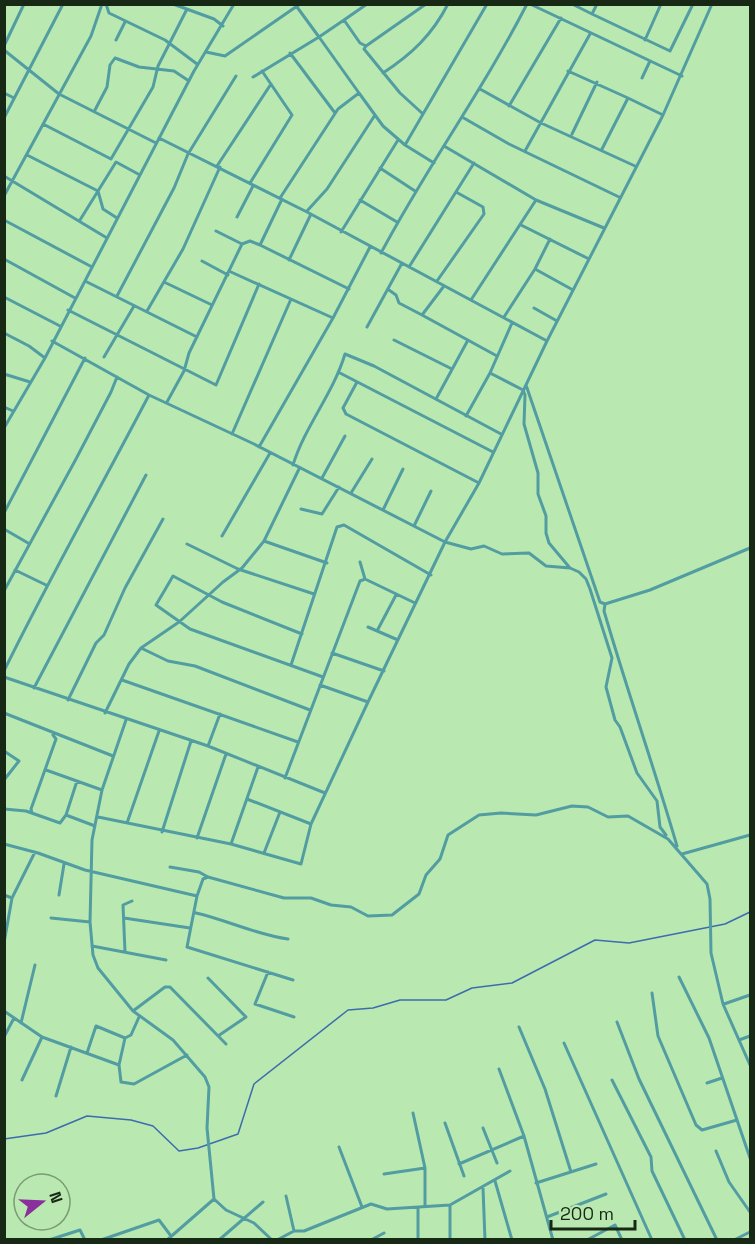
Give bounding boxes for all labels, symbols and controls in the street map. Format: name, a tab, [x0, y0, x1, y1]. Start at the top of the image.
north arrow	[12, 1172, 72, 1232]
text: N	[44, 1189, 67, 1206]
scale bar	[551, 1193, 635, 1231]
text: 200 m	[560, 1202, 614, 1225]

